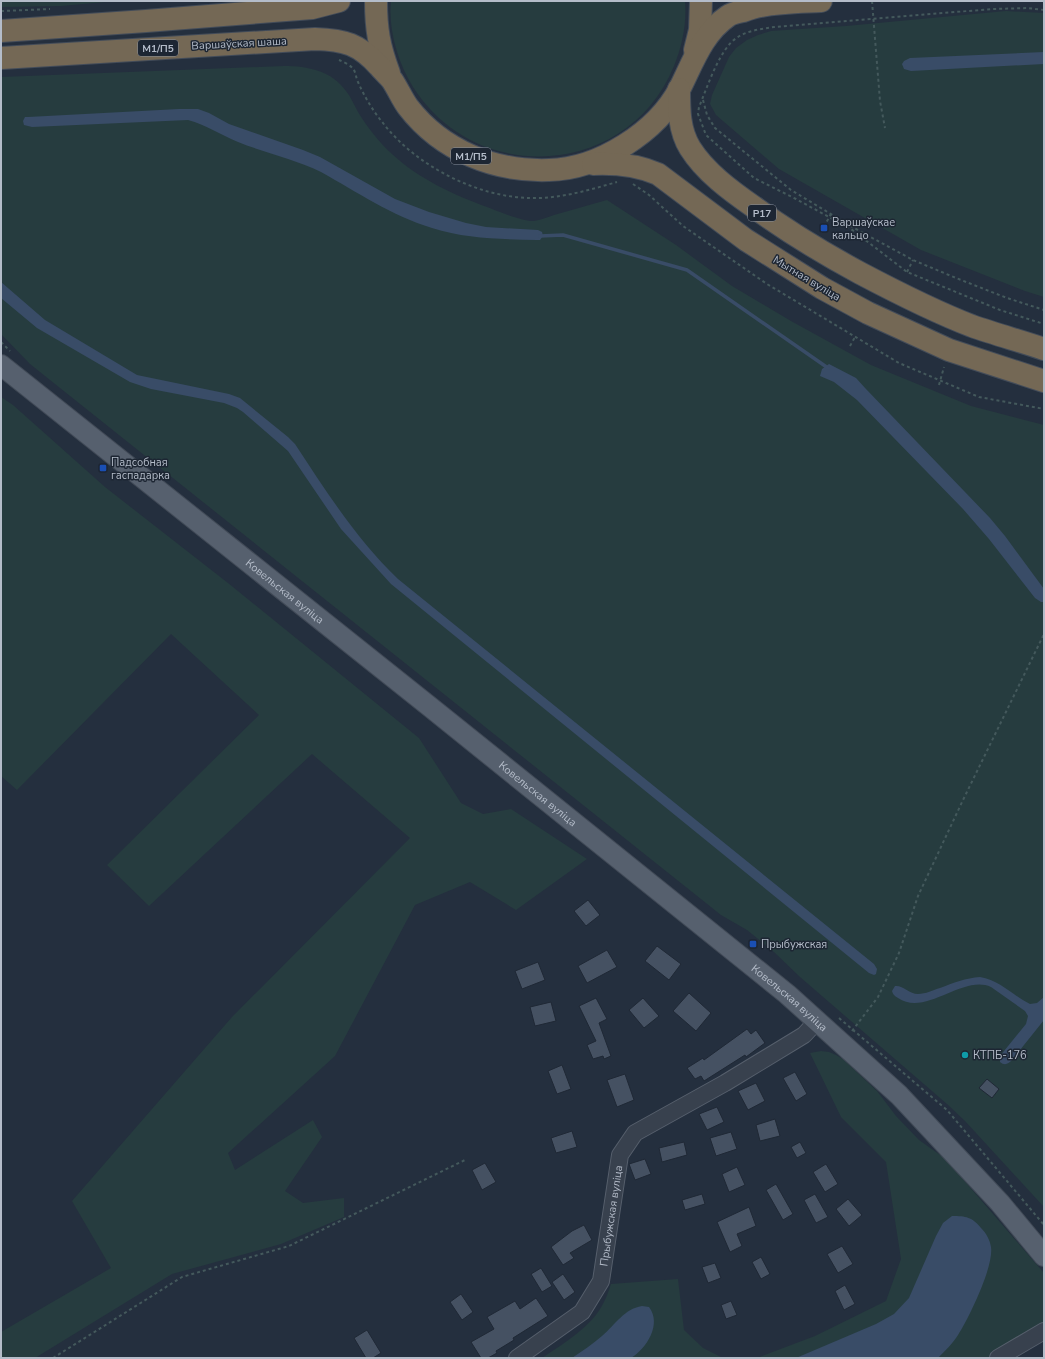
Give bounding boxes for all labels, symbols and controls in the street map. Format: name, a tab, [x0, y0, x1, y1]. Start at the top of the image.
street label: Варшаўская шаша	[191, 34, 287, 53]
road number: М1/П5	[138, 40, 178, 56]
road number: М1/П5	[451, 148, 491, 164]
road number: Р17	[748, 205, 776, 221]
place label: Варшаўскае кальцо	[832, 215, 895, 243]
marker: Варшаўскае кальцо	[819, 223, 829, 233]
street label: Мытная вуліца	[770, 252, 843, 305]
place label: Падсобная гаспадарка	[111, 455, 170, 483]
marker: Падсобная гаспадарка	[98, 463, 108, 473]
street label: Ковельская вуліца	[242, 556, 327, 627]
street label: Ковельская вуліца	[495, 758, 580, 830]
place label: Прыбужская	[761, 937, 827, 952]
marker: Прыбужская	[748, 939, 758, 949]
street label: Ковельская вуліца	[748, 961, 831, 1035]
place label: КТПБ-176	[973, 1048, 1027, 1063]
marker: КТПБ-176	[960, 1050, 970, 1060]
street label: Прыбужская вуліца	[596, 1164, 626, 1267]

